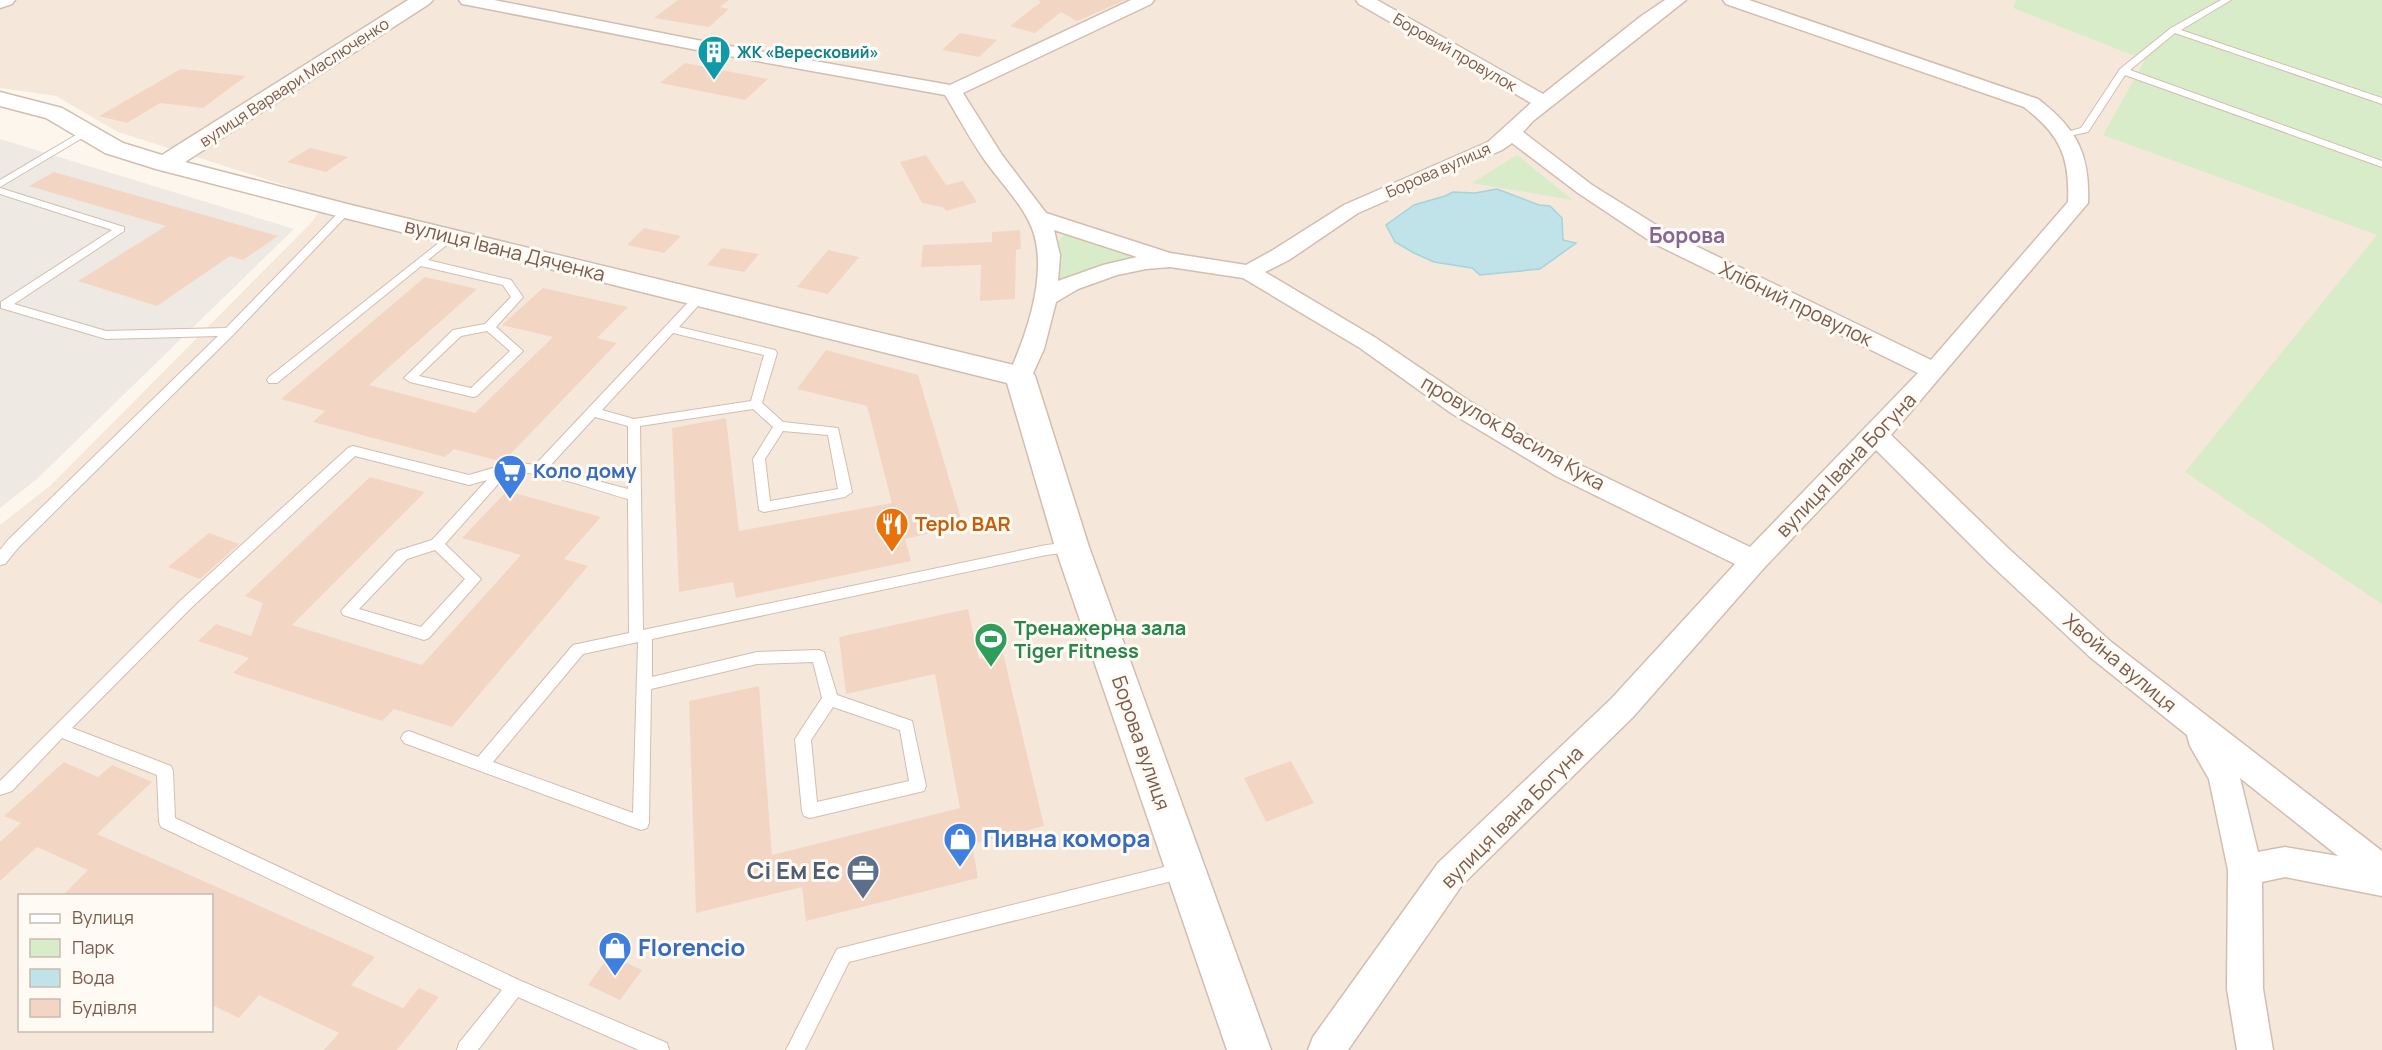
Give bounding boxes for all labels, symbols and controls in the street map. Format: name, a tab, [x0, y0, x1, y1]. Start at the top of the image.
street label: Боровий провулок	[1389, 8, 1522, 97]
street label: вулиця Варвари Маслюченко	[195, 12, 393, 152]
building icon: ЖК «Вересковий»	[696, 34, 732, 81]
place label: ЖК «Вересковий»	[737, 41, 879, 63]
street label: Борова вулиця	[1382, 137, 1494, 203]
street label: вулиця Івана Дяченка	[402, 212, 608, 288]
district label: Борова	[1649, 221, 1725, 249]
street label: Хлібний провулок	[1715, 255, 1878, 353]
street label: провулок Василя Кука	[1416, 369, 1610, 496]
street label: вулиця Івана Богуна	[1770, 387, 1922, 543]
supermarket icon: Коло дому	[492, 453, 528, 500]
place label: Коло дому	[533, 457, 637, 484]
restaurant icon: Teplo BAR	[874, 506, 910, 553]
place label: Teplo BAR	[915, 510, 1011, 537]
street label: Хвойна вулиця	[2058, 607, 2183, 718]
place label: Тренажерна зала Tiger Fitness	[1014, 614, 1186, 664]
sports icon: Тренажерна зала Tiger Fitness	[973, 621, 1009, 668]
street label: Борова вулиця	[1106, 672, 1177, 814]
street label: вулиця Івана Богуна	[1435, 740, 1589, 894]
shop icon: Пивна комора	[942, 821, 978, 868]
place label: Пивна комора	[983, 821, 1150, 854]
place label: Сі Ем Ес	[747, 853, 840, 886]
office icon: Сі Ем Ес	[845, 853, 881, 900]
legend	[18, 894, 213, 1032]
text: Вулиця	[72, 905, 134, 929]
shop icon: Florencio	[597, 930, 633, 977]
place label: Florencio	[638, 930, 745, 963]
text: Парк	[72, 935, 115, 959]
text: Вода	[72, 965, 114, 989]
text: Будівля	[72, 995, 137, 1019]

